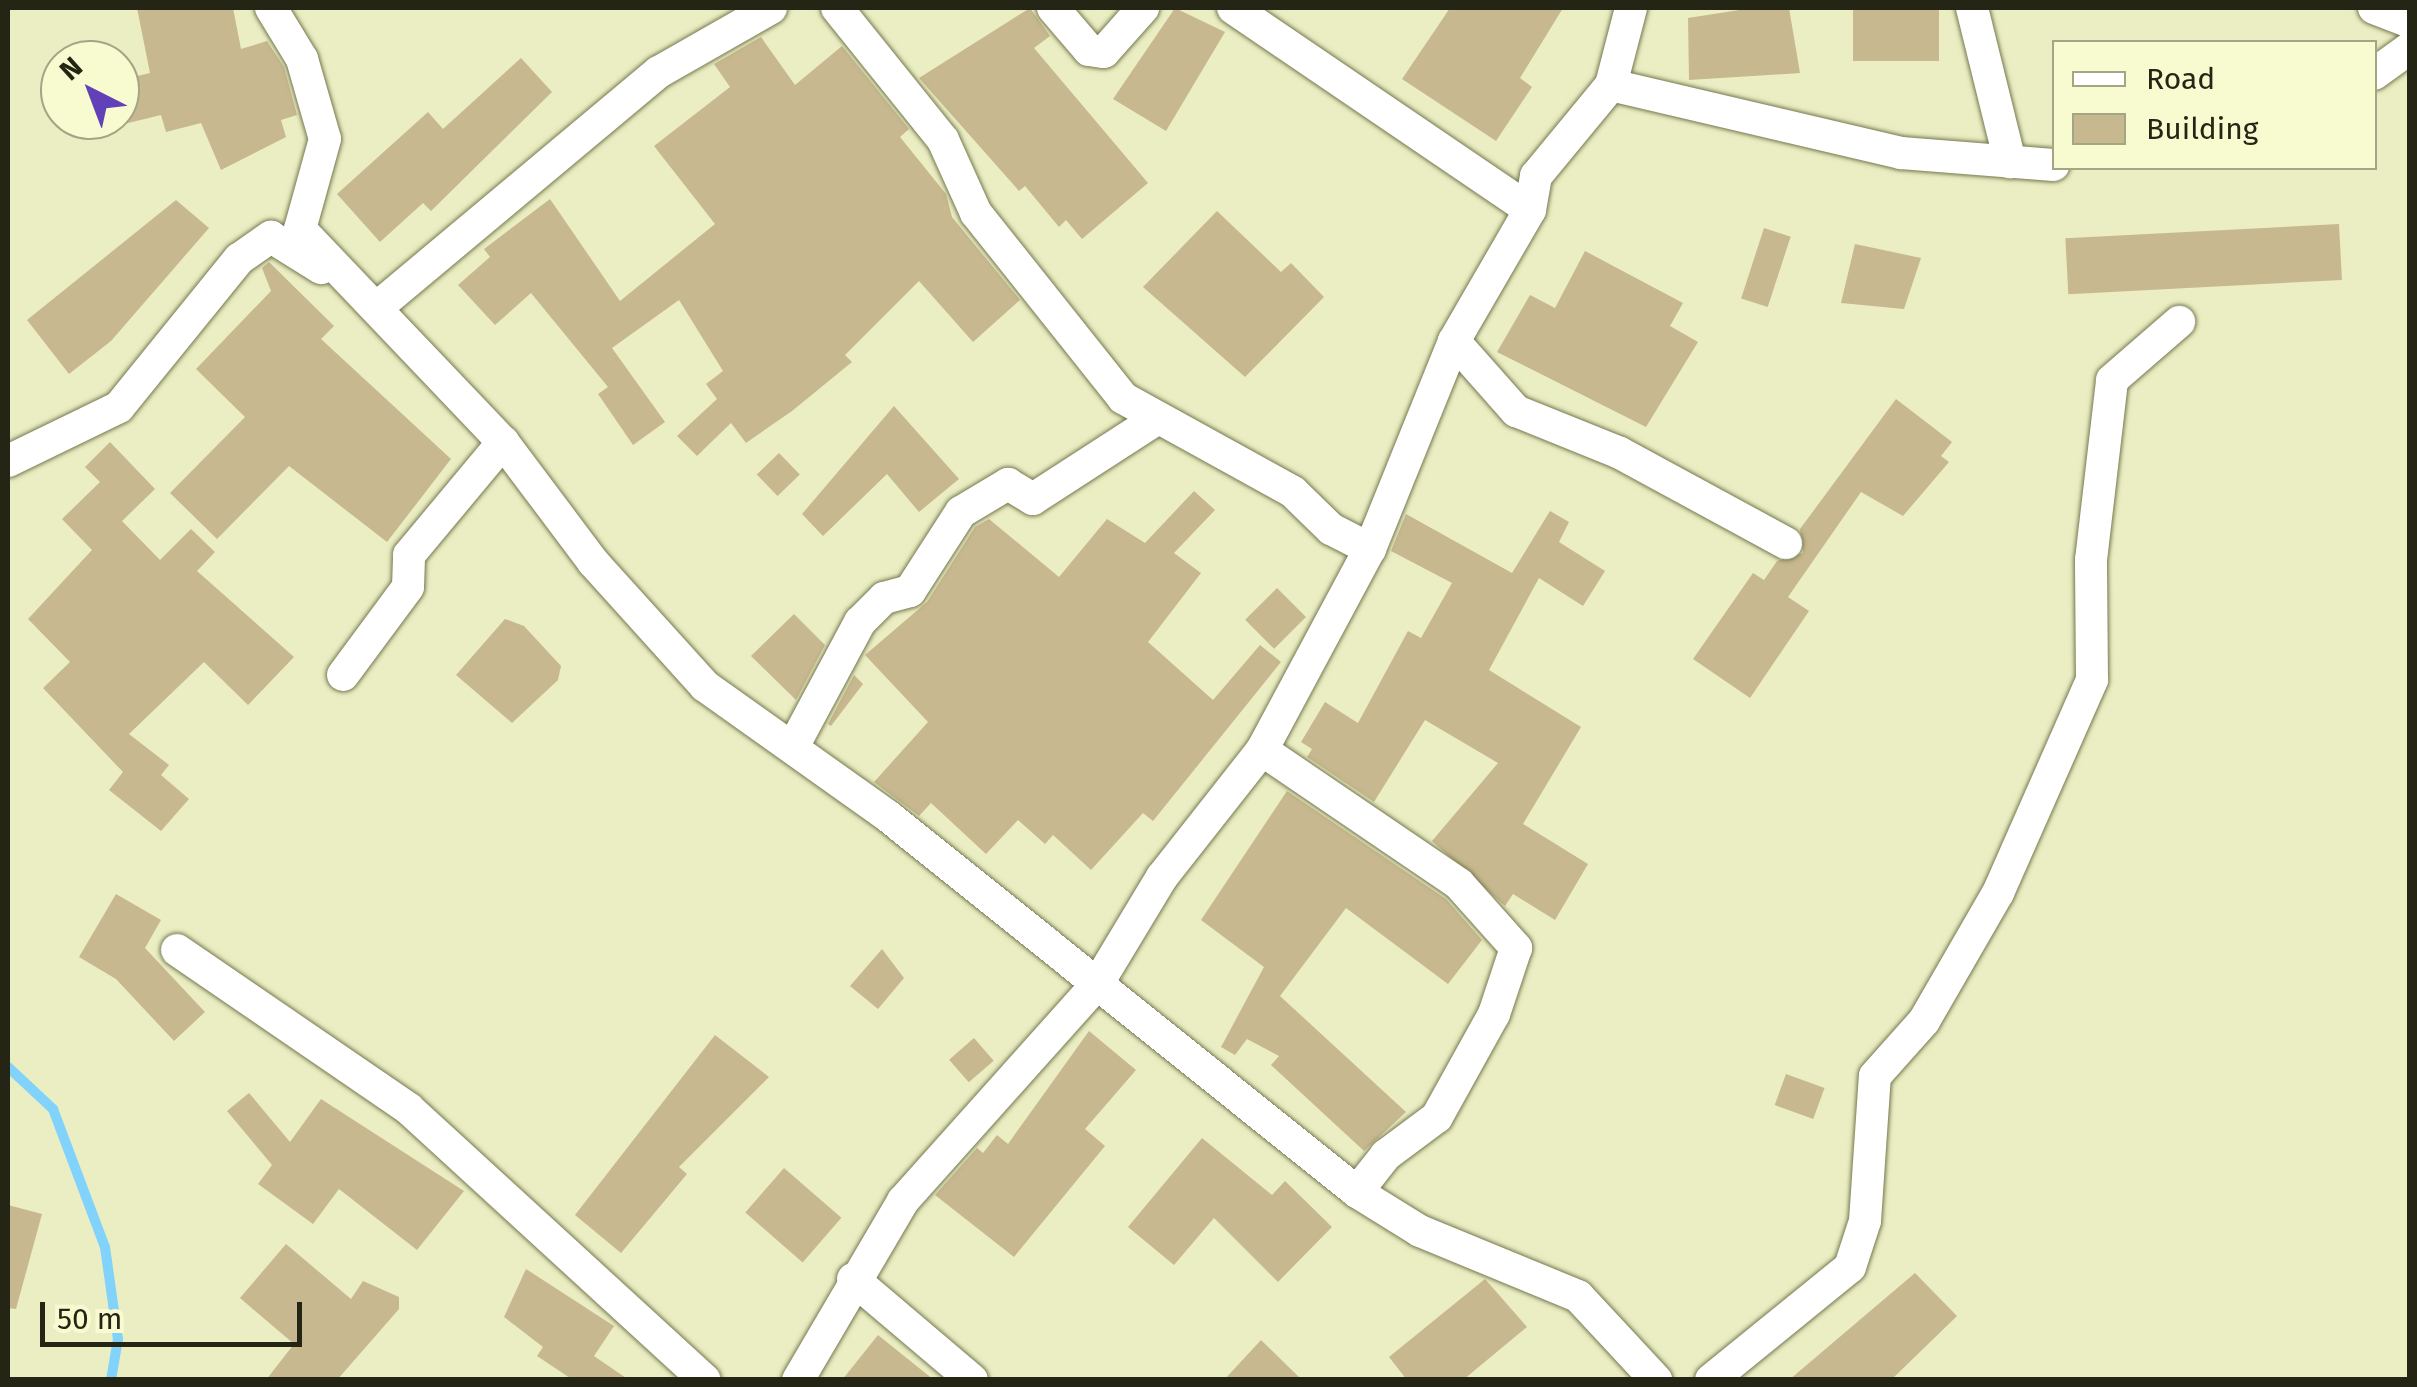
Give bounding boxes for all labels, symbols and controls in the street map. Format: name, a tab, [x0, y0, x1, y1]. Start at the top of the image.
north arrow	[40, 40, 140, 140]
legend	[2052, 40, 2377, 170]
text: N	[53, 50, 89, 87]
text: Road	[2146, 61, 2215, 97]
text: Building	[2146, 111, 2258, 147]
scale bar	[45, 1282, 308, 1344]
text: 50 m	[57, 1301, 122, 1337]

